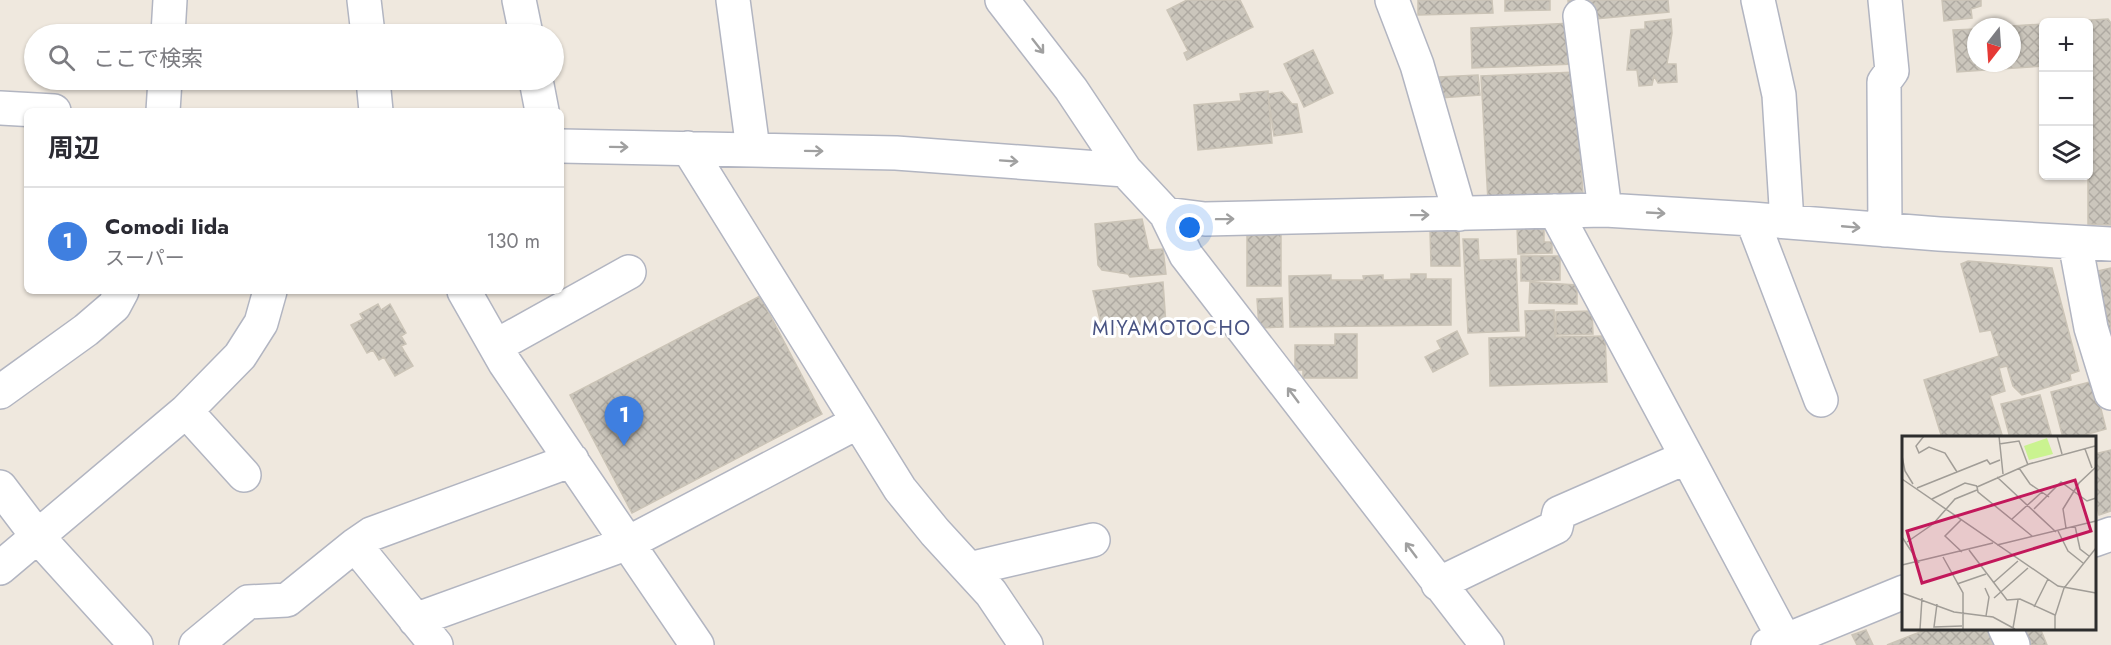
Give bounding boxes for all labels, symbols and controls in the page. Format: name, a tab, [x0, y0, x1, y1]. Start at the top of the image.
north arrow	[1967, 18, 2021, 72]
map controls	[2039, 18, 2093, 180]
button: +	[2039, 18, 2093, 72]
search box	[24, 24, 564, 90]
one-way arrow	[1031, 38, 1044, 54]
icon: search	[45, 41, 78, 74]
text: ここで検索	[93, 42, 203, 74]
button: −	[2039, 72, 2093, 126]
button: layers	[2039, 126, 2093, 180]
text: 周辺	[48, 129, 100, 167]
one-way arrow	[609, 141, 629, 153]
one-way arrow	[804, 145, 824, 157]
one-way arrow	[999, 156, 1019, 167]
one-way arrow	[1646, 208, 1666, 219]
one-way arrow	[1409, 209, 1429, 220]
text: Comodi Iida	[105, 210, 229, 242]
your location	[1175, 213, 1204, 242]
one-way arrow	[1214, 213, 1234, 224]
one-way arrow	[1840, 222, 1860, 233]
text: 1	[62, 227, 73, 256]
text: 130 m	[486, 227, 540, 256]
text: スーパー	[105, 244, 185, 273]
district label: MIYAMOTOCHO	[1092, 314, 1252, 343]
one-way arrow	[1286, 387, 1299, 403]
pin: 1	[604, 396, 644, 446]
inset map	[1902, 436, 2096, 630]
one-way arrow	[1405, 542, 1418, 558]

